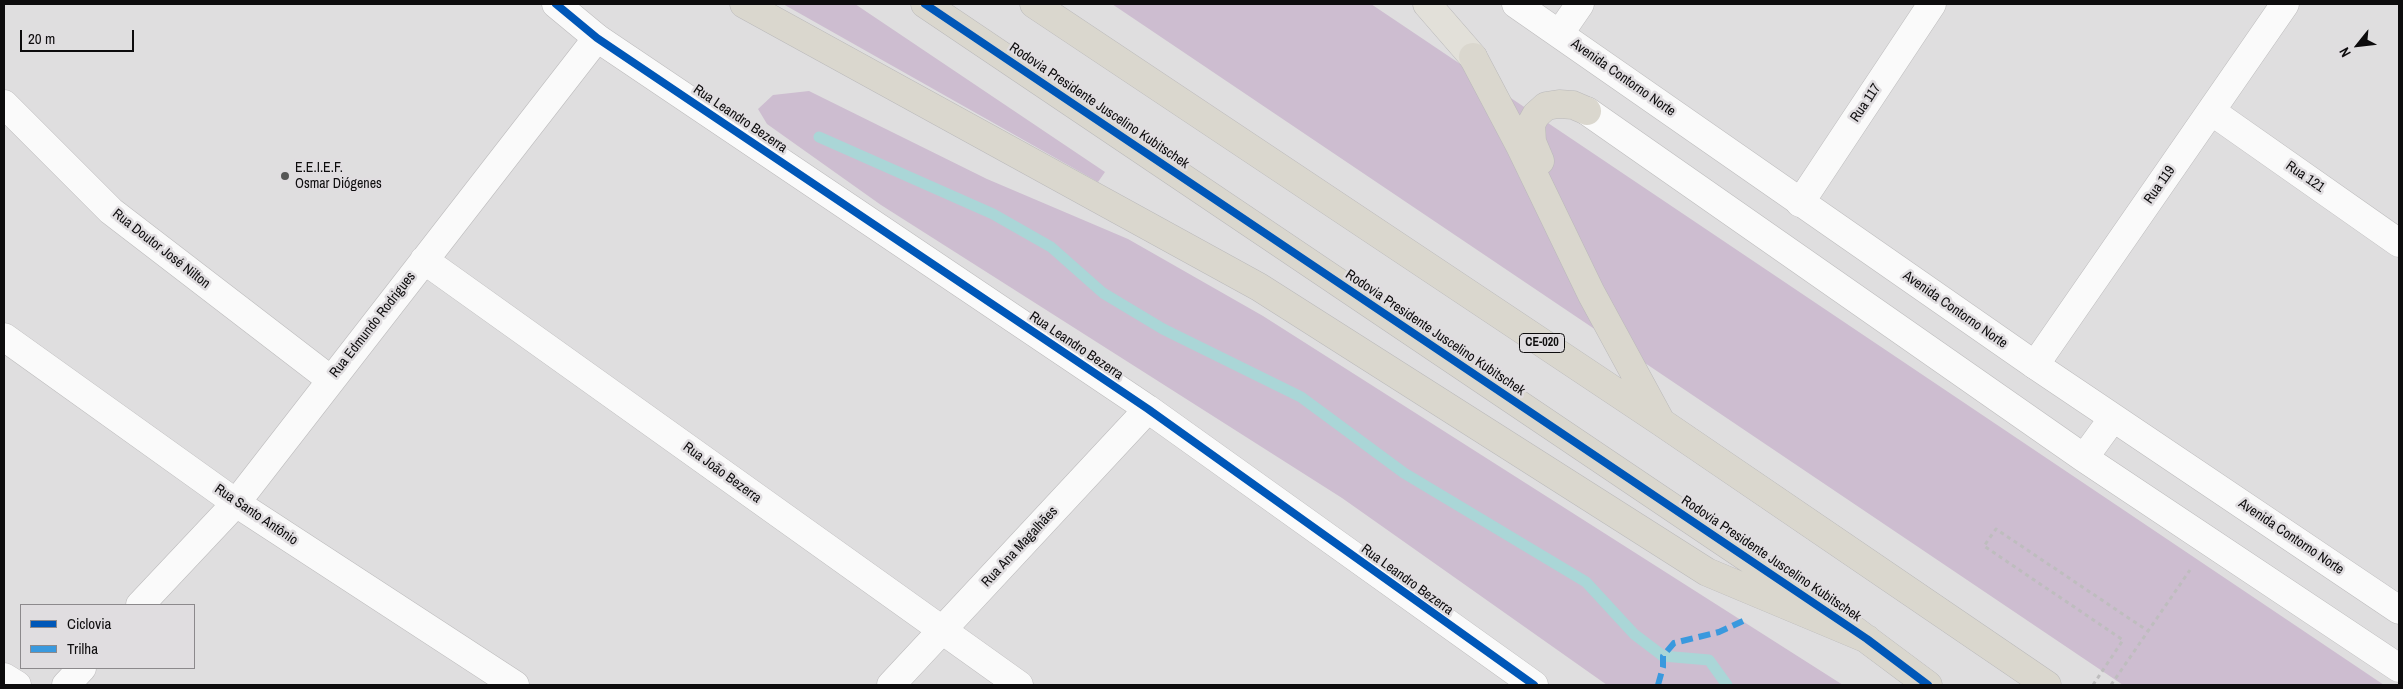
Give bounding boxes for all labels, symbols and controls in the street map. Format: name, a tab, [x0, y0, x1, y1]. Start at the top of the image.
scale bar	[22, 20, 136, 52]
north arrow	[2333, 20, 2383, 70]
text: 20 m	[28, 28, 55, 49]
street label: Avenida Contorno Norte	[1568, 36, 1678, 120]
street label: Rodovia Presidente Juscelino Kubitschek	[1006, 39, 1192, 173]
text: N	[2335, 44, 2355, 60]
street label: Rua Leandro Bezerra	[690, 81, 790, 157]
street label: Rua 117	[1847, 81, 1885, 125]
street label: Rua 121	[2282, 158, 2328, 196]
place label: E.E.I.E.F. Osmar Diógenes	[295, 160, 382, 192]
street label: Rua 119	[2141, 163, 2179, 207]
marker: E.E.I.E.F. Osmar Diógenes	[279, 170, 291, 182]
street label: Rua Doutor José Nilton	[109, 206, 213, 292]
street label: Rodovia Presidente Juscelino Kubitschek	[1342, 266, 1528, 400]
street label: Avenida Contorno Norte	[1900, 268, 2010, 352]
street label: Rua Edmundo Rodrigues	[327, 269, 419, 381]
street label: Rua Leandro Bezerra	[1026, 308, 1126, 384]
road number: CE-020	[1520, 333, 1564, 352]
street label: Rua João Bezerra	[680, 439, 764, 507]
street label: Rua Santo Antônio	[211, 481, 301, 549]
street label: Rodovia Presidente Juscelino Kubitschek	[1678, 492, 1864, 626]
street label: Avenida Contorno Norte	[2235, 495, 2347, 579]
street label: Rua Ana Magalhães	[978, 503, 1062, 591]
street label: Rua Leandro Bezerra	[1358, 541, 1456, 619]
legend	[20, 604, 195, 669]
text: Ciclovia	[67, 613, 111, 634]
text: Trilha	[67, 638, 98, 659]

